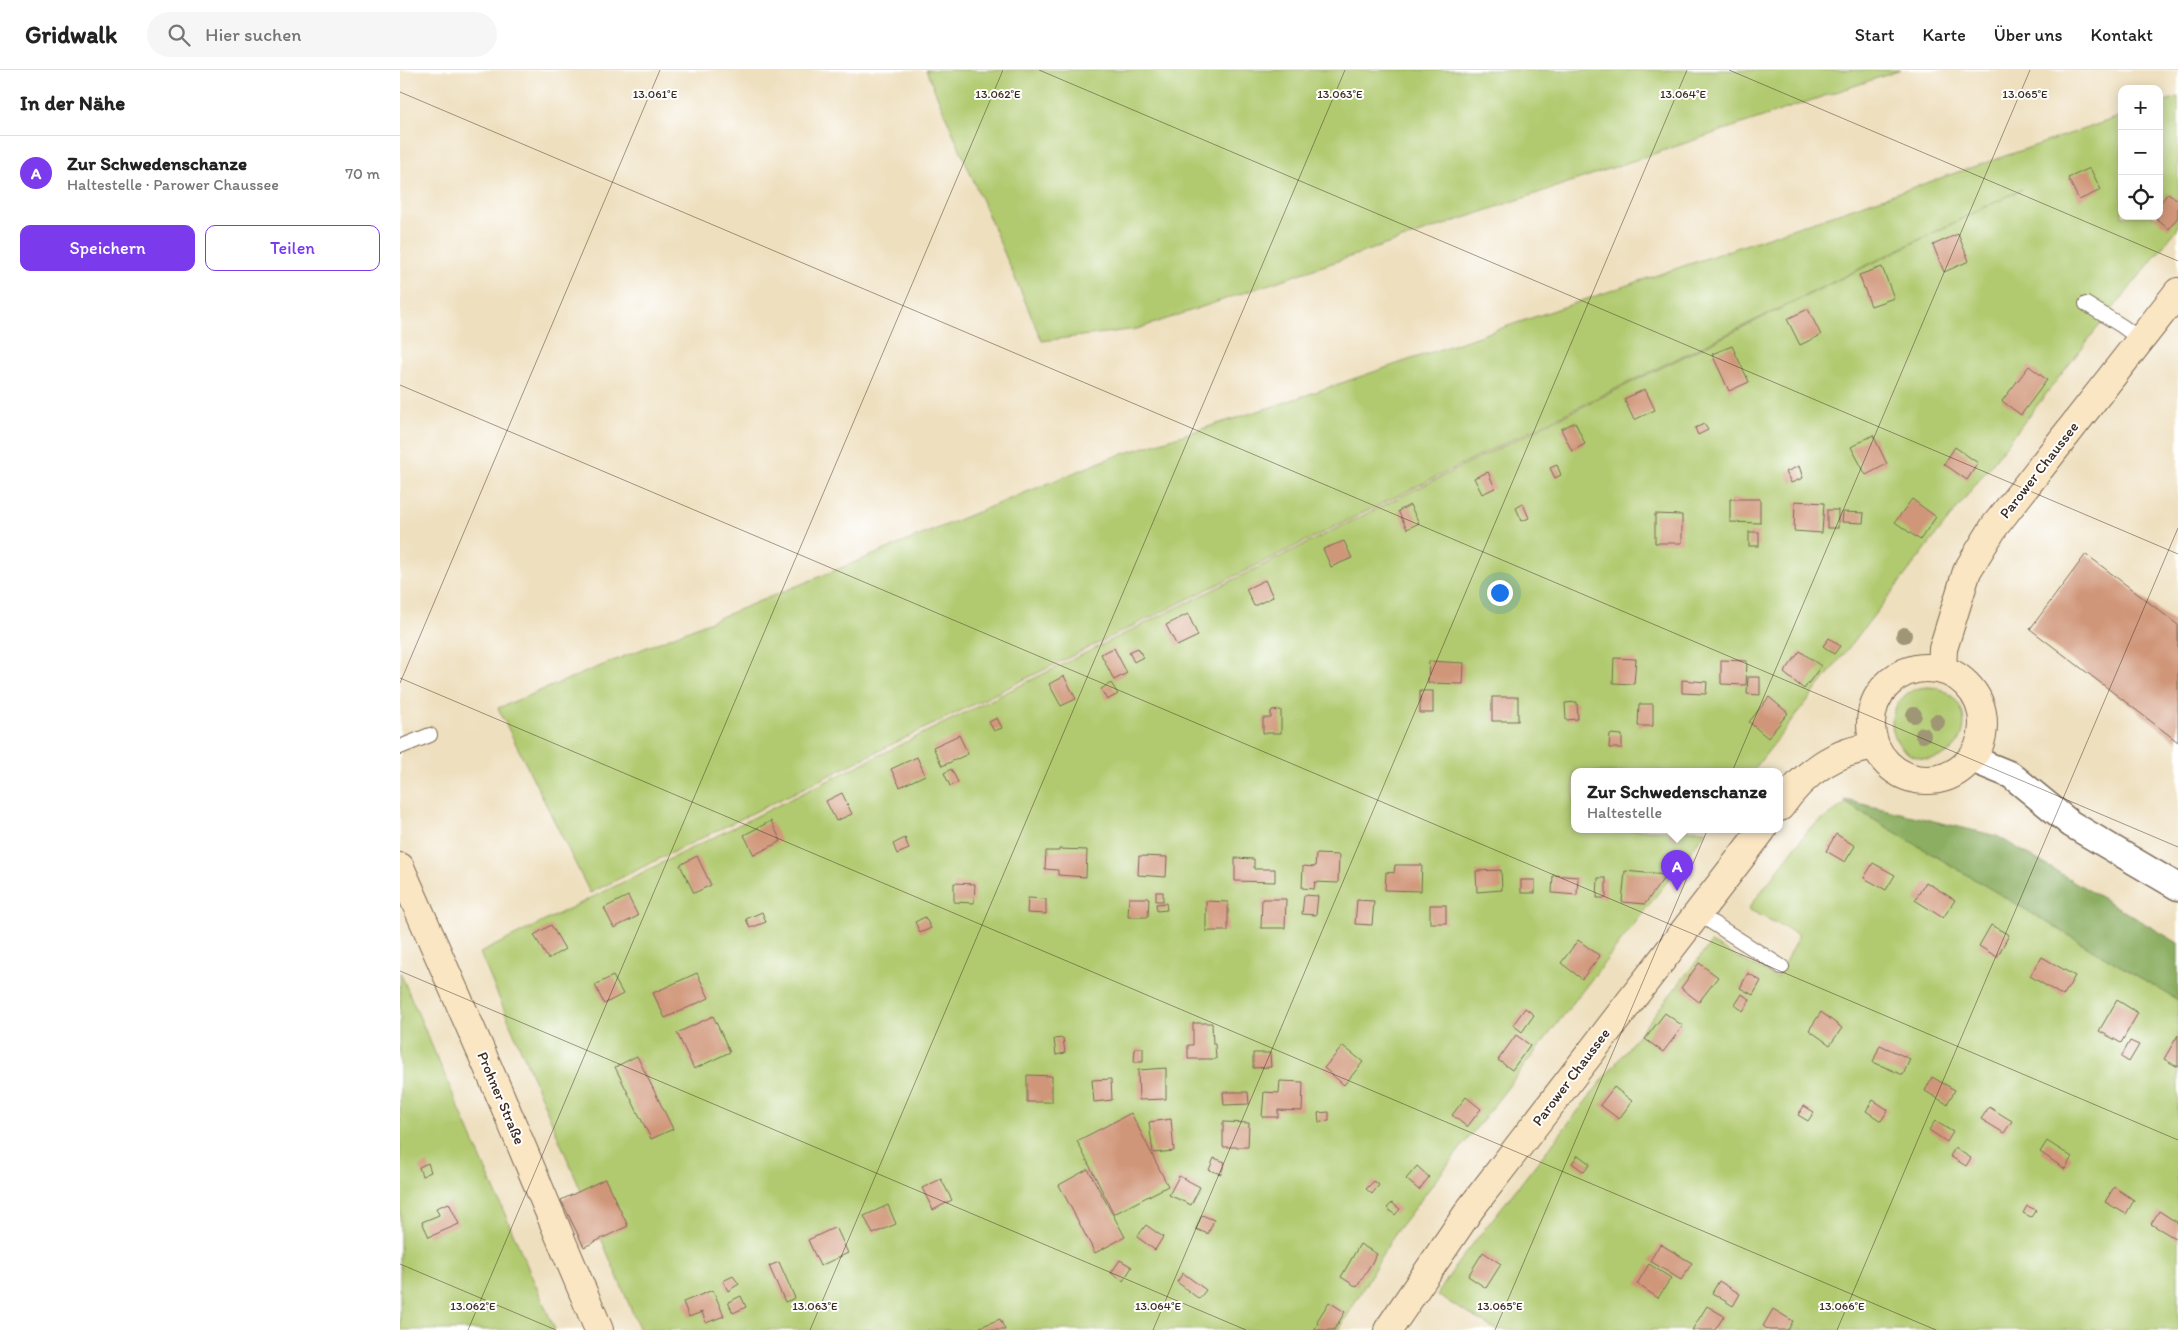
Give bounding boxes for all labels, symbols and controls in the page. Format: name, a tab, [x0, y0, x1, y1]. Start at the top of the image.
search box	[147, 12, 497, 57]
text: Gridwalk	[25, 20, 117, 49]
icon: search	[165, 21, 193, 49]
text: Hier suchen	[205, 23, 301, 46]
text: Start	[1855, 24, 1894, 46]
text: Karte	[1922, 24, 1966, 46]
text: Über uns	[1994, 24, 2063, 46]
text: Kontakt	[2091, 24, 2153, 46]
map controls	[2118, 85, 2163, 220]
button: +	[2118, 85, 2163, 130]
text: 13.061°E	[633, 87, 678, 101]
text: 13.062°E	[975, 87, 1021, 101]
text: 13.063°E	[1317, 87, 1363, 101]
text: 13.064°E	[1660, 87, 1706, 101]
text: 13.065°E	[2002, 87, 2048, 101]
text: In der Nähe	[20, 90, 125, 115]
button: −	[2118, 130, 2163, 175]
text: Zur Schwedenschanze	[67, 152, 247, 175]
text: A	[31, 164, 41, 183]
text: 70 m	[345, 164, 380, 183]
text: Haltestelle · Parower Chaussee	[67, 175, 279, 194]
button: locate	[2118, 175, 2163, 220]
button: Speichern	[20, 225, 195, 271]
button: Teilen	[205, 225, 380, 271]
street label: Parower Chaussee	[1996, 418, 2082, 522]
your location	[1487, 580, 1513, 606]
popup	[1571, 768, 1783, 833]
text: Zur Schwedenschanze	[1587, 780, 1767, 803]
text: Haltestelle	[1587, 803, 1662, 822]
pin: A	[1661, 850, 1693, 891]
street label: Parower Chaussee	[1528, 1025, 1614, 1129]
street label: Prohner Straße	[473, 1049, 529, 1147]
text: 13.062°E	[450, 1299, 496, 1313]
text: 13.063°E	[792, 1299, 838, 1313]
text: 13.064°E	[1135, 1299, 1181, 1313]
text: 13.065°E	[1477, 1299, 1523, 1313]
text: 13.066°E	[1819, 1299, 1865, 1313]

